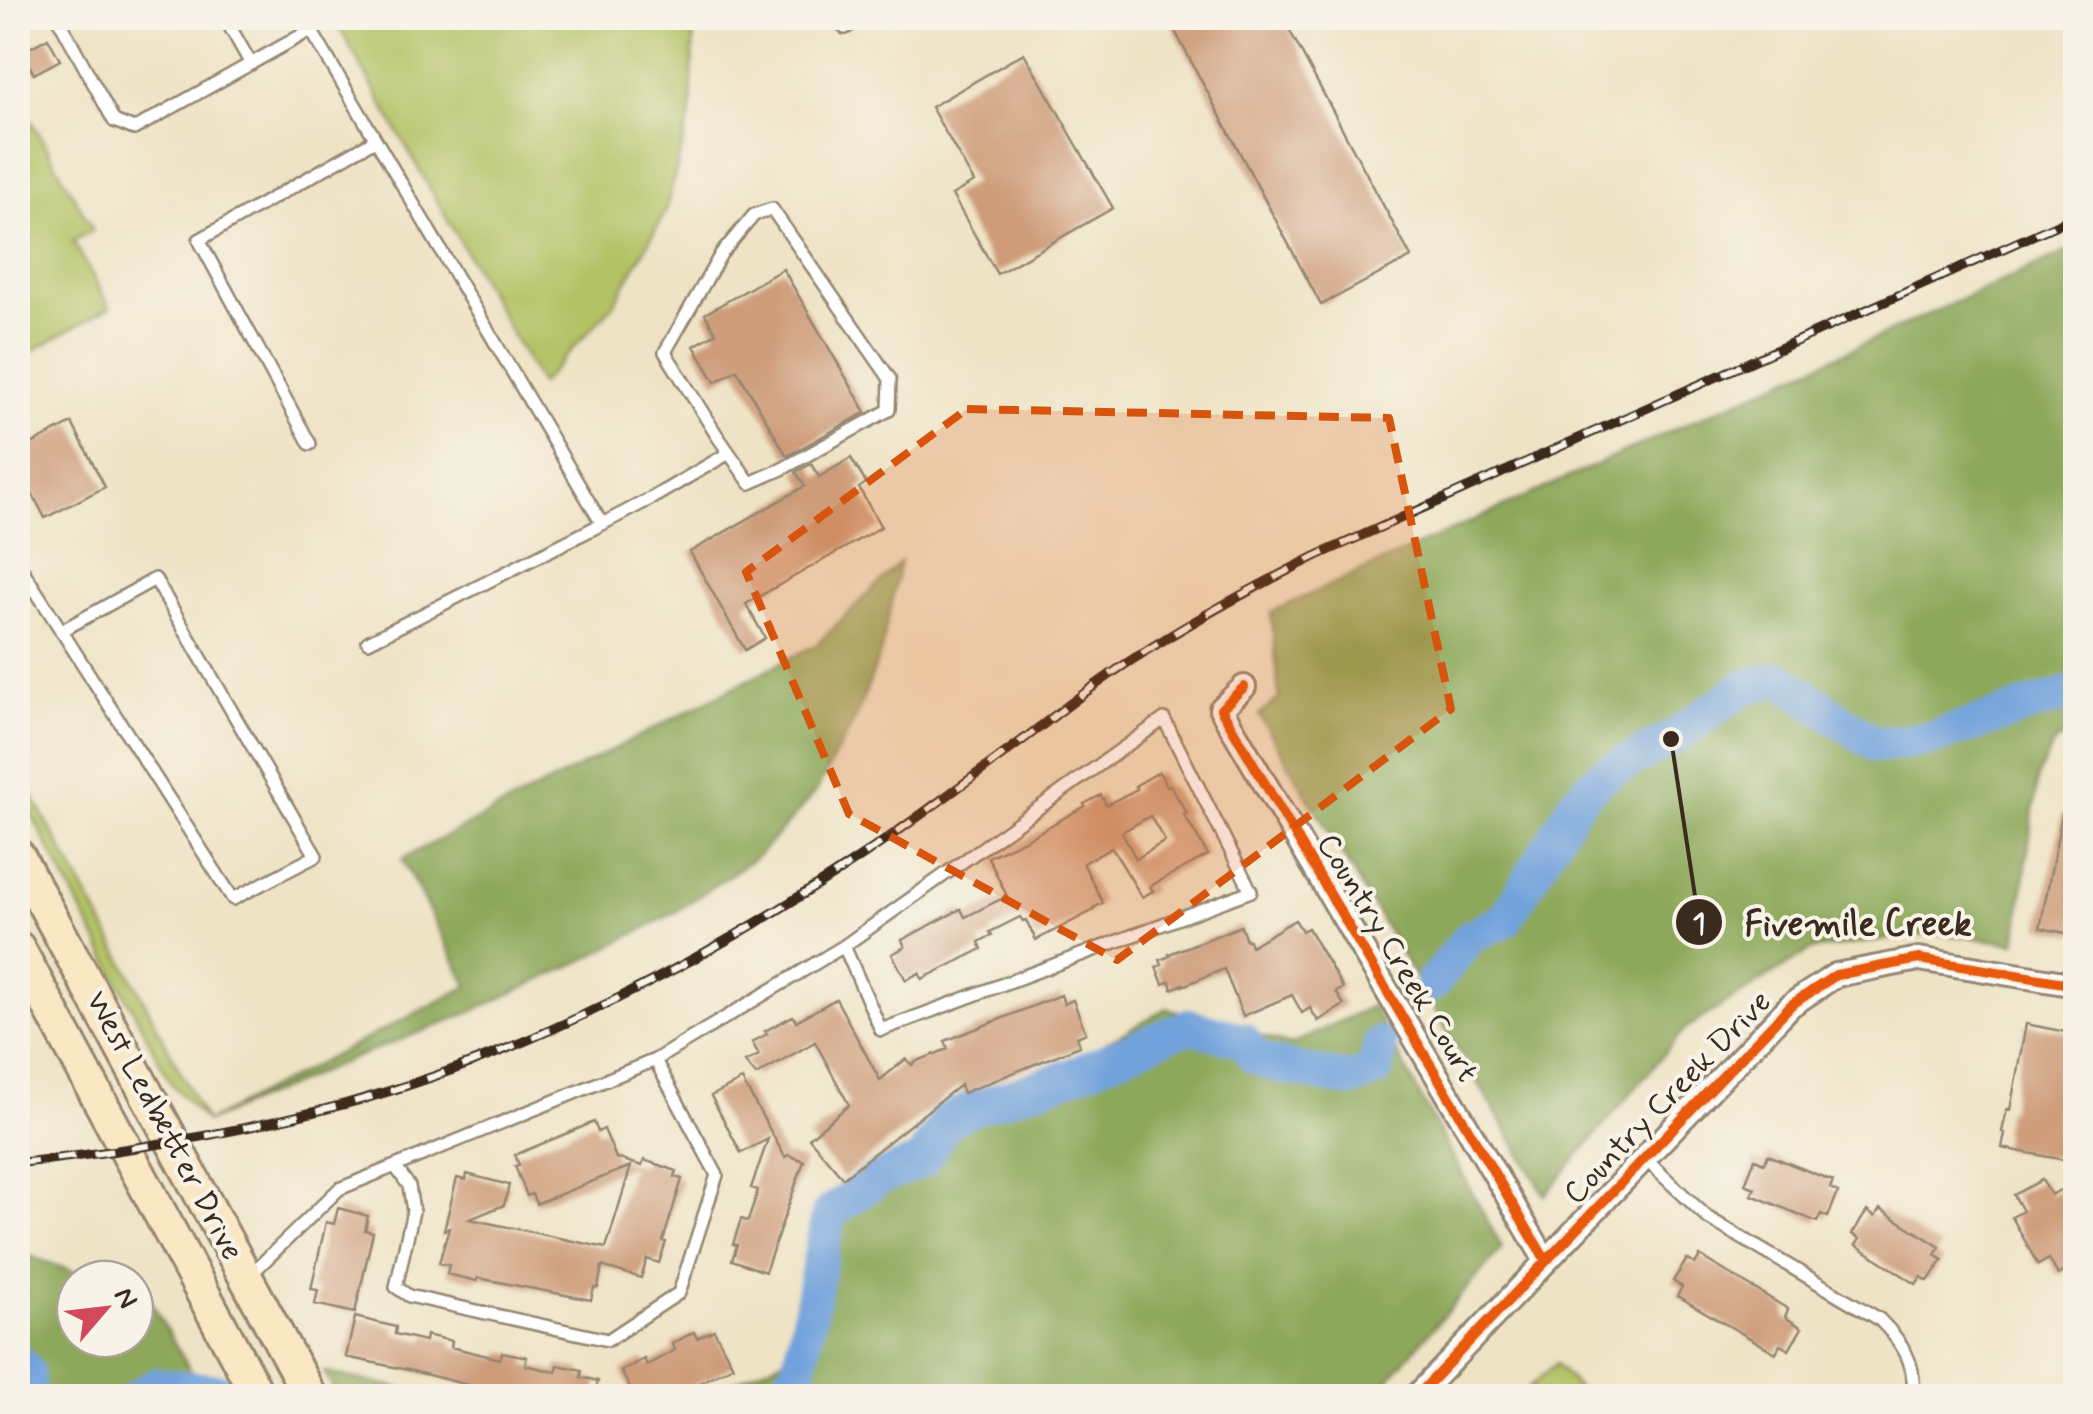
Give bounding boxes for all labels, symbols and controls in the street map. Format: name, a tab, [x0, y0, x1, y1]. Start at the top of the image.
street label: Country Creek Court	[1306, 826, 1488, 1090]
callout: Fivemile Creek	[1674, 890, 1992, 955]
text: Fivemile Creek	[1744, 902, 1972, 948]
text: 1	[1692, 905, 1706, 944]
street label: Country Creek Drive	[1555, 982, 1781, 1214]
street label: West Ledbetter Drive	[75, 984, 253, 1268]
north arrow	[55, 1259, 155, 1359]
text: N	[104, 1282, 146, 1315]

